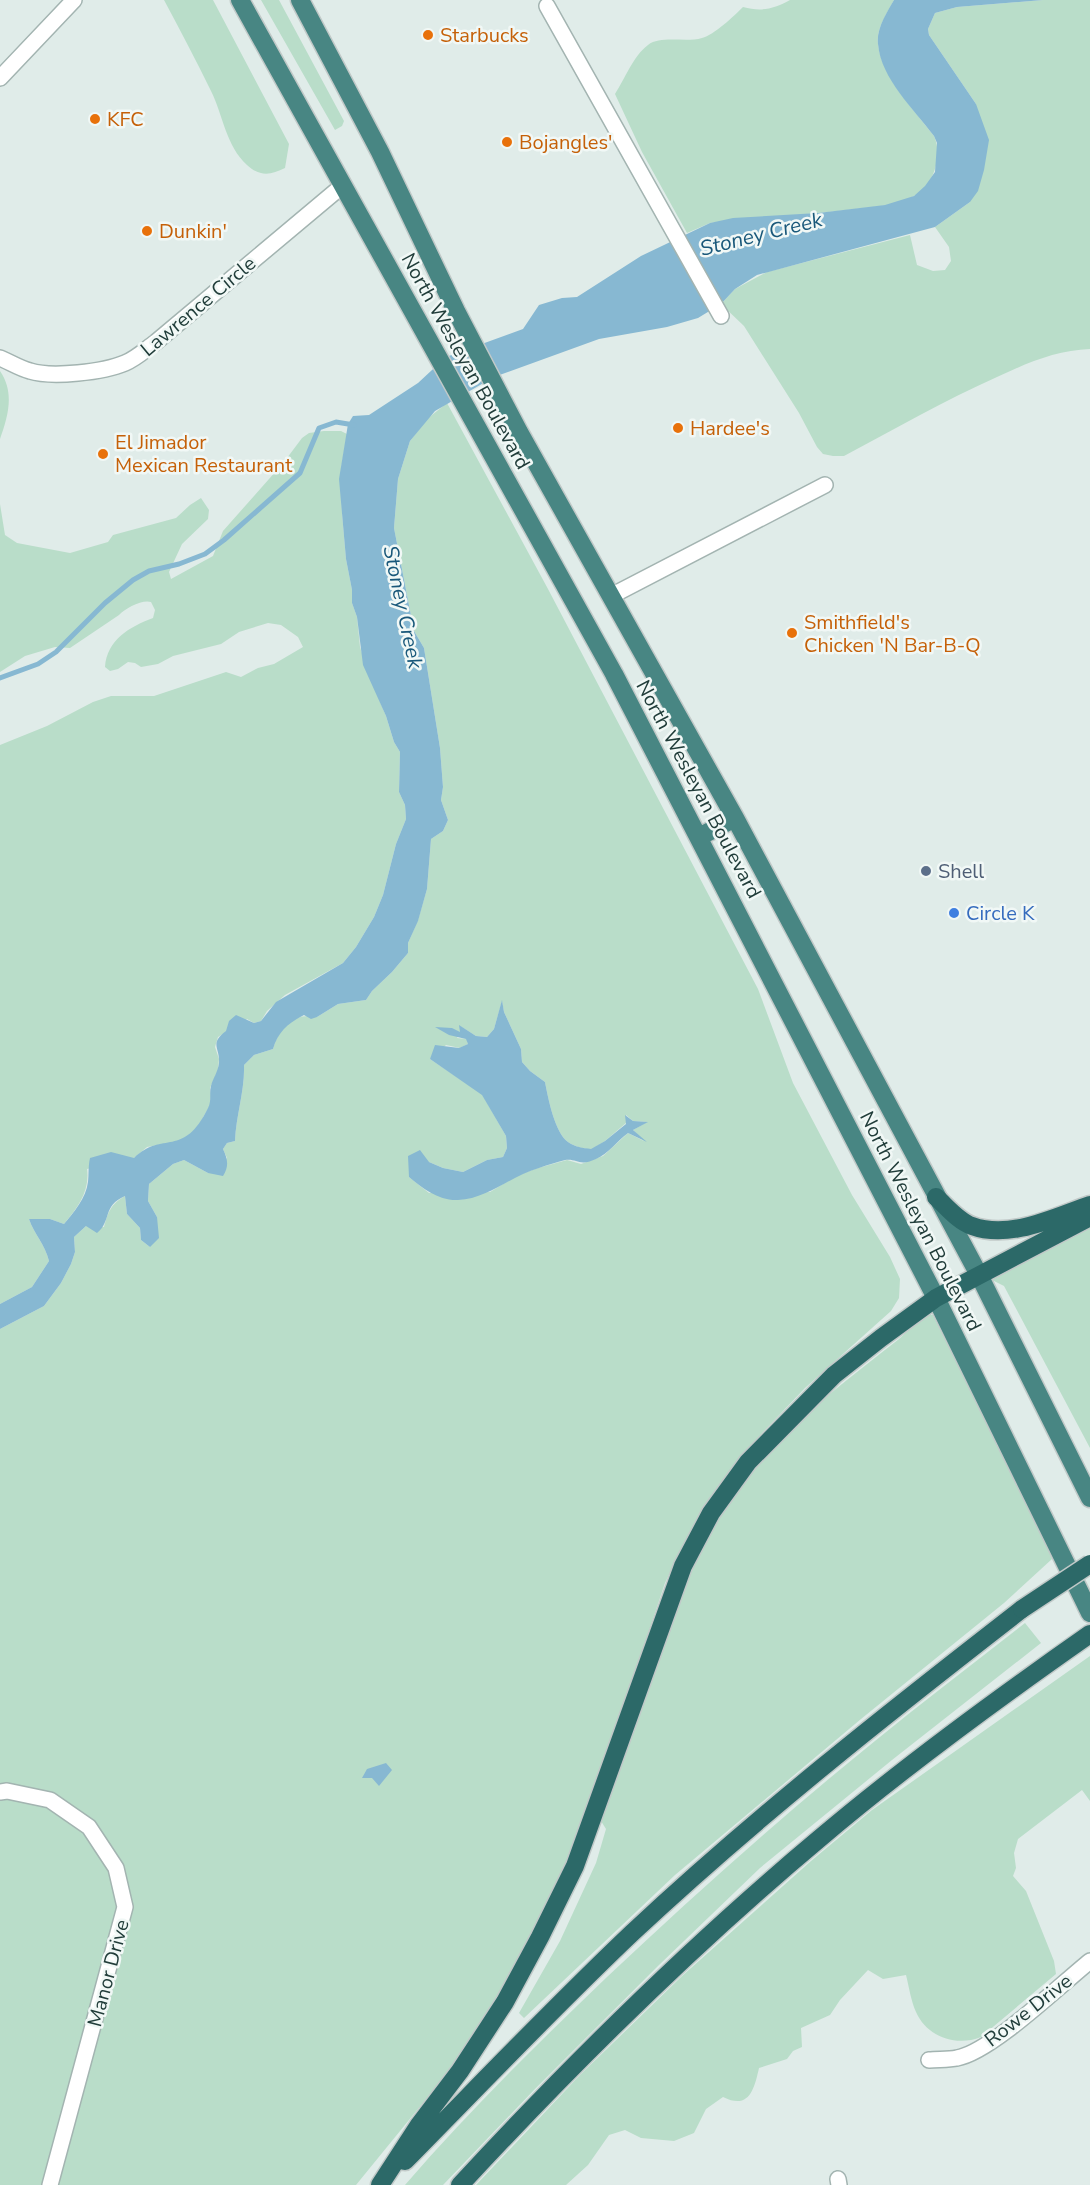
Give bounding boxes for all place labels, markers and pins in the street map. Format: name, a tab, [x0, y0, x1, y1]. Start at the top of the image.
place label: Starbucks	[440, 22, 529, 49]
marker: Starbucks	[421, 28, 435, 42]
place label: KFC	[107, 106, 144, 133]
marker: KFC	[88, 112, 102, 126]
place label: Bojangles'	[519, 129, 613, 156]
marker: Bojangles'	[500, 135, 514, 149]
place label: Dunkin'	[159, 218, 227, 245]
marker: Dunkin'	[140, 224, 154, 238]
place label: Hardee's	[690, 415, 770, 442]
marker: Hardee's	[671, 421, 685, 435]
place label: El Jimador Mexican Restaurant	[115, 429, 293, 479]
marker: El Jimador Mexican Restaurant	[96, 447, 110, 461]
place label: Smithfield's Chicken 'N Bar-B-Q	[804, 609, 981, 659]
marker: Smithfield's Chicken 'N Bar-B-Q	[785, 626, 799, 640]
place label: Shell	[938, 858, 984, 885]
marker: Shell	[919, 864, 933, 878]
place label: Circle K	[966, 900, 1035, 927]
marker: Circle K	[947, 906, 961, 920]

